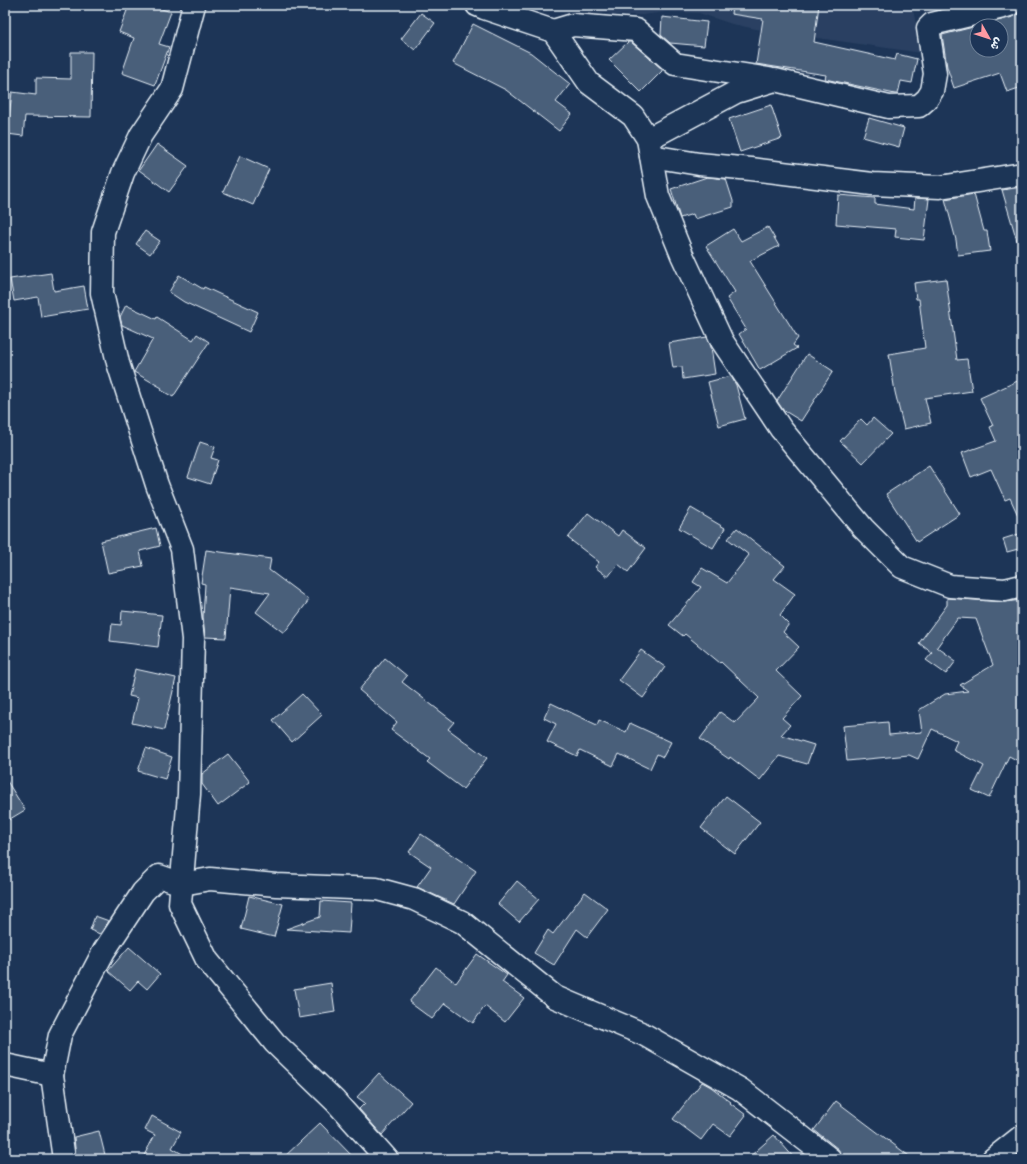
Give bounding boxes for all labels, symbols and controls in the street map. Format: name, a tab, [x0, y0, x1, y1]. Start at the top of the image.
north arrow	[969, 18, 1009, 58]
text: ش	[987, 35, 1005, 53]

